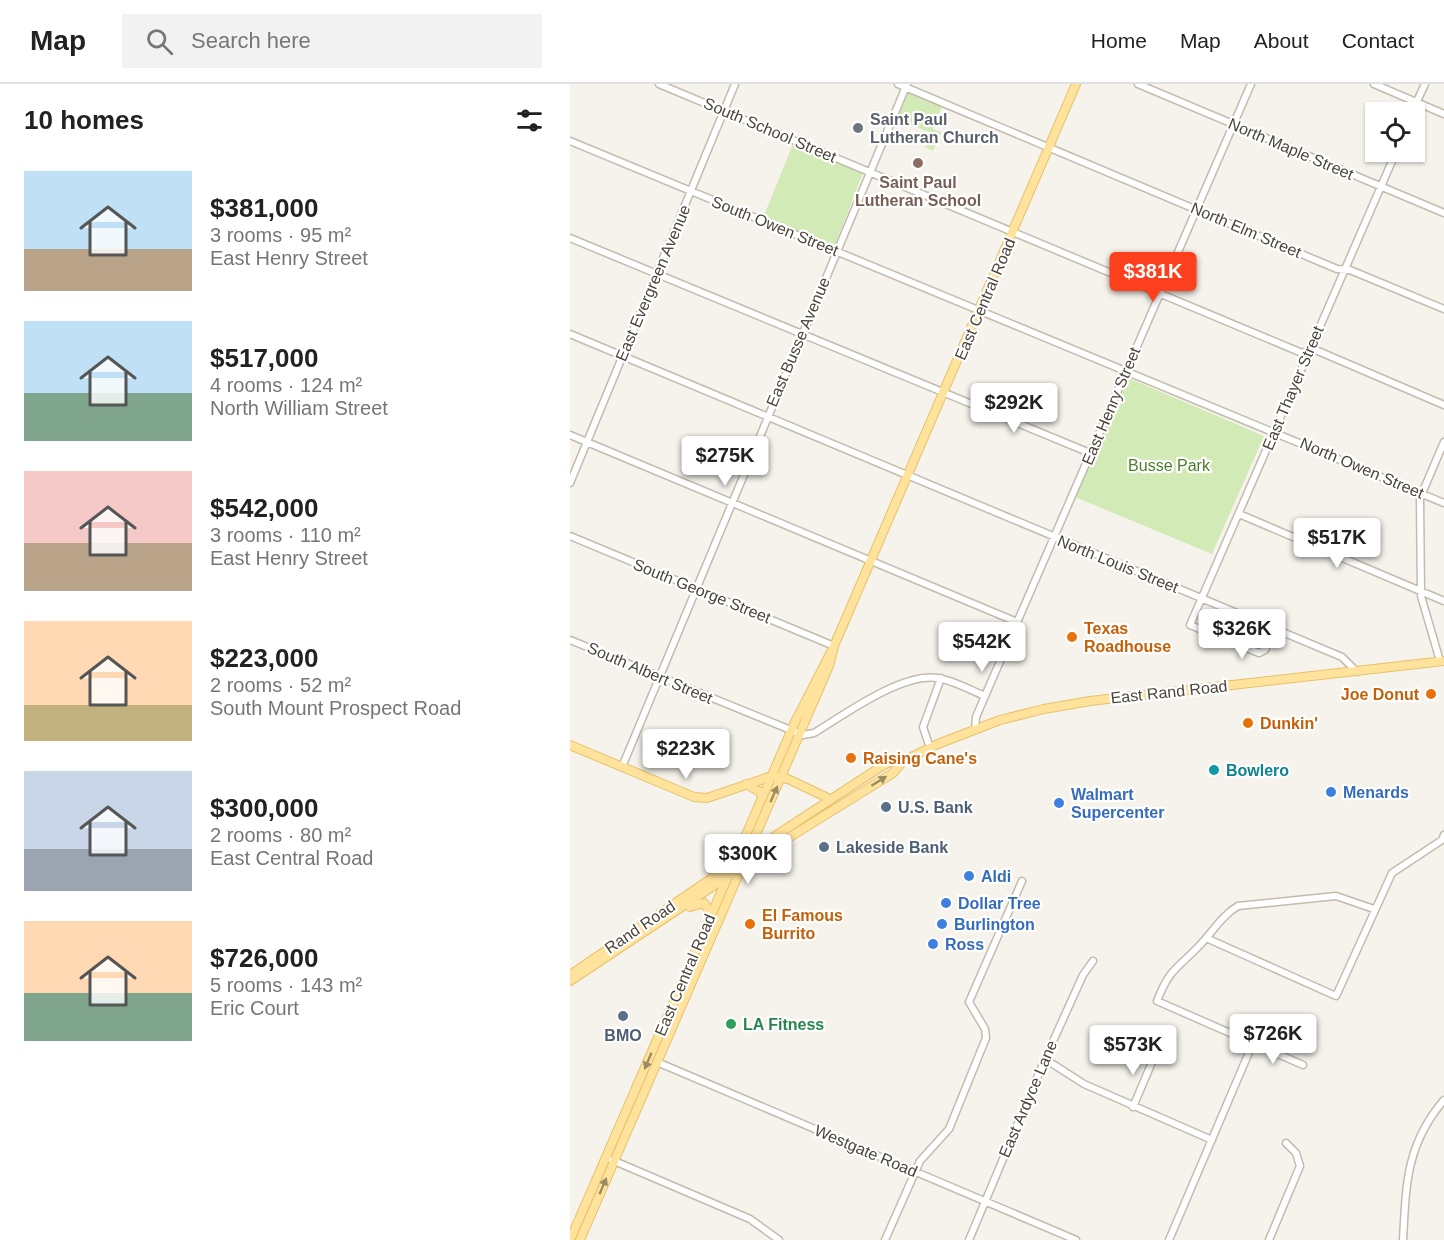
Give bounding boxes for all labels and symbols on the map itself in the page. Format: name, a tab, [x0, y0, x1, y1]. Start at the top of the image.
street label: South School Street	[701, 94, 839, 166]
place label: Saint Paul Lutheran Church	[870, 111, 999, 146]
street label: North Maple Street	[1226, 115, 1357, 183]
marker: Saint Paul Lutheran Church	[851, 121, 865, 135]
marker: Saint Paul Lutheran School	[911, 156, 925, 170]
place label: Saint Paul Lutheran School	[855, 174, 981, 209]
street label: South Owen Street	[709, 193, 841, 259]
street label: North Elm Street	[1188, 199, 1304, 261]
street label: East Evergreen Avenue	[612, 202, 694, 364]
street label: East Central Road	[952, 236, 1018, 362]
pin: $381K	[1111, 252, 1195, 303]
street label: East Busse Avenue	[763, 275, 833, 409]
street label: East Thayer Street	[1259, 323, 1327, 453]
street label: East Henry Street	[1079, 344, 1144, 467]
pin: $292K	[972, 383, 1056, 434]
street label: North Owen Street	[1298, 434, 1427, 502]
pin: $275K	[683, 436, 767, 487]
park label: Busse Park	[1128, 457, 1211, 474]
pin: $517K	[1295, 518, 1379, 569]
street label: North Louis Street	[1055, 532, 1181, 596]
street label: South George Street	[631, 556, 774, 627]
pin: $326K	[1200, 609, 1284, 660]
place label: Texas Roadhouse	[1084, 620, 1171, 655]
pin: $542K	[940, 622, 1024, 673]
marker: Texas Roadhouse	[1065, 630, 1079, 644]
street label: South Albert Street	[585, 639, 716, 707]
street label: East Rand Road	[1110, 677, 1228, 707]
place label: Joe Donut	[1341, 686, 1420, 703]
marker: Joe Donut	[1424, 687, 1438, 701]
place label: Dunkin'	[1260, 715, 1318, 732]
marker: Dunkin'	[1241, 716, 1255, 730]
pin: $223K	[644, 729, 728, 780]
place label: Raising Cane's	[863, 750, 977, 767]
marker: Raising Cane's	[844, 751, 858, 765]
place label: Bowlero	[1226, 762, 1289, 779]
marker: Bowlero	[1207, 763, 1221, 777]
one-way arrow	[871, 776, 888, 787]
place label: Menards	[1343, 784, 1409, 801]
one-way arrow	[769, 785, 779, 803]
marker: Menards	[1324, 785, 1338, 799]
place label: Walmart Supercenter	[1071, 786, 1164, 821]
marker: Walmart Supercenter	[1052, 796, 1066, 810]
place label: U.S. Bank	[898, 799, 973, 816]
marker: U.S. Bank	[879, 800, 893, 814]
pin: $300K	[706, 834, 790, 885]
place label: Lakeside Bank	[836, 839, 948, 856]
marker: Lakeside Bank	[817, 840, 831, 854]
place label: Aldi	[981, 868, 1011, 885]
marker: Aldi	[962, 869, 976, 883]
place label: Dollar Tree	[958, 895, 1041, 912]
marker: Dollar Tree	[939, 896, 953, 910]
street label: Rand Road	[602, 897, 678, 957]
place label: El Famous Burrito	[762, 907, 843, 942]
street label: East Central Road	[652, 912, 718, 1038]
place label: Burlington	[954, 916, 1035, 933]
marker: El Famous Burrito	[743, 917, 757, 931]
marker: Burlington	[935, 917, 949, 931]
place label: Ross	[945, 936, 984, 953]
marker: Ross	[926, 937, 940, 951]
marker: BMO	[616, 1009, 630, 1023]
pin: $726K	[1231, 1014, 1315, 1065]
place label: LA Fitness	[743, 1016, 824, 1033]
marker: LA Fitness	[724, 1017, 738, 1031]
pin: $573K	[1091, 1025, 1175, 1076]
place label: BMO	[604, 1027, 642, 1044]
street label: East Ardyce Lane	[996, 1038, 1060, 1160]
one-way arrow	[643, 1052, 653, 1070]
street label: Westgate Road	[812, 1122, 920, 1180]
one-way arrow	[598, 1177, 608, 1195]

